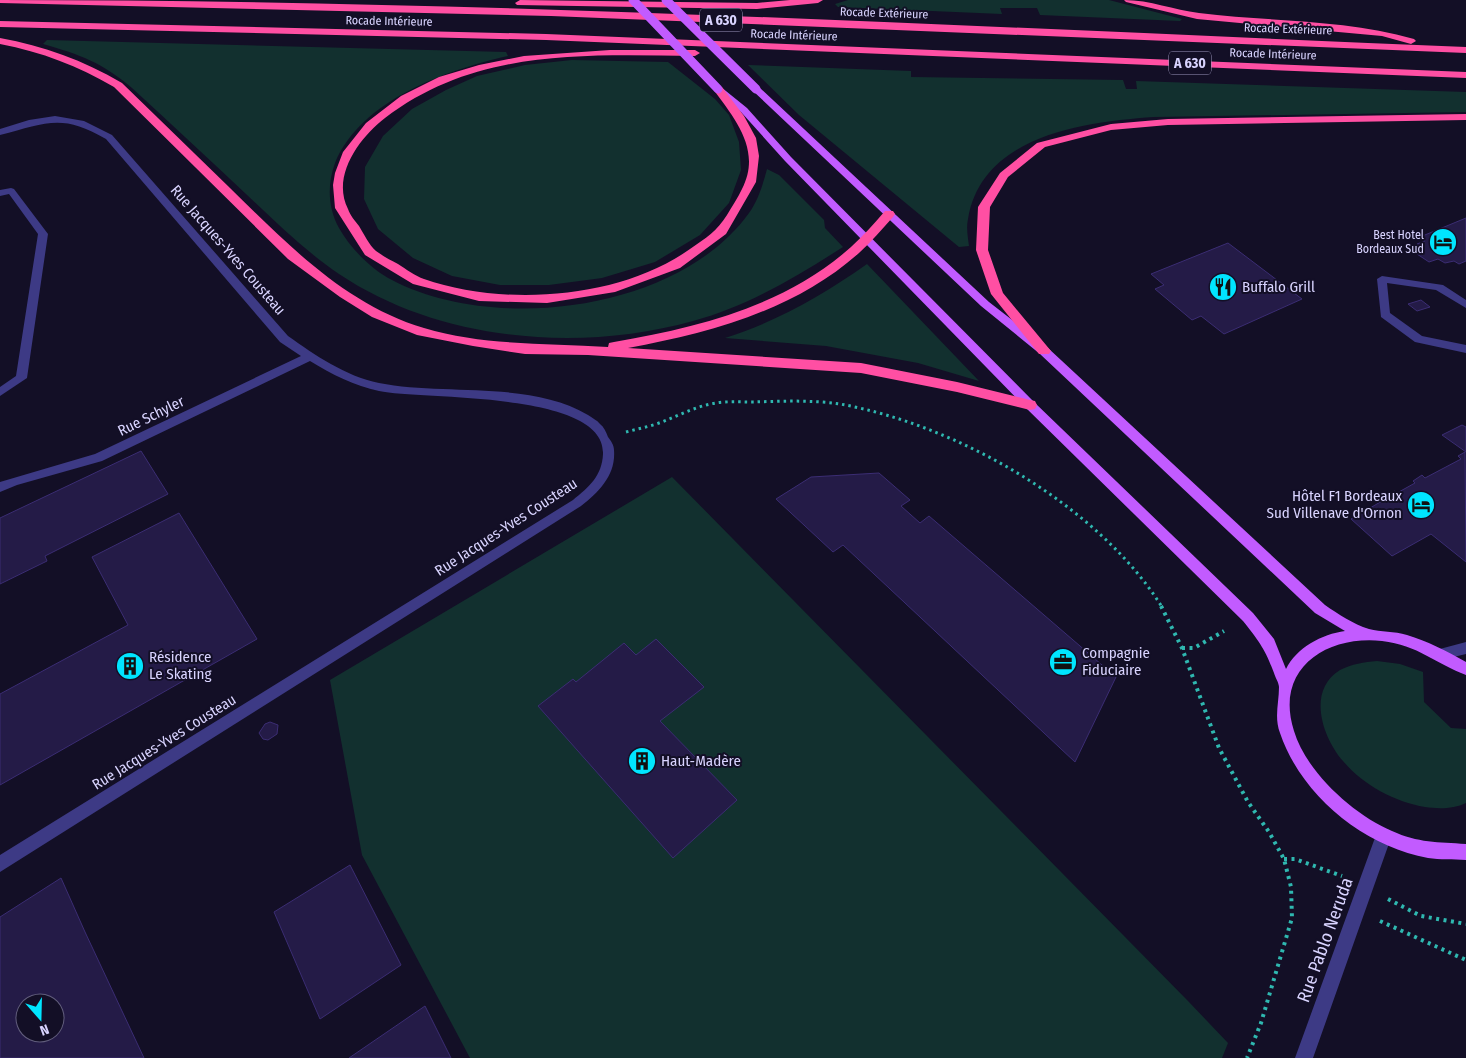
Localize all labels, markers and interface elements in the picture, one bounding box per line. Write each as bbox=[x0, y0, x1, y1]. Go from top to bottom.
street label: Rocade Extérieure bbox=[840, 4, 929, 22]
road number: A 630 bbox=[700, 8, 742, 32]
street label: Rocade Intérieure bbox=[345, 13, 433, 29]
street label: Rocade Extérieure bbox=[1244, 20, 1333, 38]
street label: Rocade Intérieure bbox=[750, 26, 838, 44]
street label: Rocade Intérieure bbox=[1229, 45, 1317, 63]
road number: A 630 bbox=[1169, 52, 1211, 74]
street label: Rue Jacques-Yves Cousteau bbox=[167, 181, 289, 319]
hotel icon: Best Hotel Bordeaux Sud bbox=[1428, 227, 1458, 257]
place label: Best Hotel Bordeaux Sud bbox=[1356, 228, 1424, 256]
restaurant icon: Buffalo Grill bbox=[1208, 272, 1238, 302]
place label: Buffalo Grill bbox=[1242, 278, 1315, 296]
street label: Rue Schyler bbox=[115, 392, 188, 440]
street label: Rue Jacques-Yves Cousteau bbox=[431, 474, 581, 580]
place label: Hôtel F1 Bordeaux Sud Villenave d'Ornon bbox=[1266, 487, 1402, 522]
hotel icon: Hôtel F1 Bordeaux Sud Villenave d'Ornon bbox=[1406, 490, 1436, 520]
place label: Compagnie Fiduciaire bbox=[1082, 644, 1150, 679]
office icon: Compagnie Fiduciaire bbox=[1048, 647, 1078, 677]
place label: Résidence Le Skating bbox=[149, 648, 211, 683]
building icon: Résidence Le Skating bbox=[115, 651, 145, 681]
street label: Rue Jacques-Yves Cousteau bbox=[89, 690, 239, 794]
building icon: Haut-Madère bbox=[627, 746, 657, 776]
place label: Haut-Madère bbox=[661, 752, 741, 770]
street label: Rue Pablo Neruda bbox=[1292, 874, 1358, 1006]
north arrow bbox=[15, 993, 65, 1043]
text: N bbox=[37, 1020, 51, 1039]

